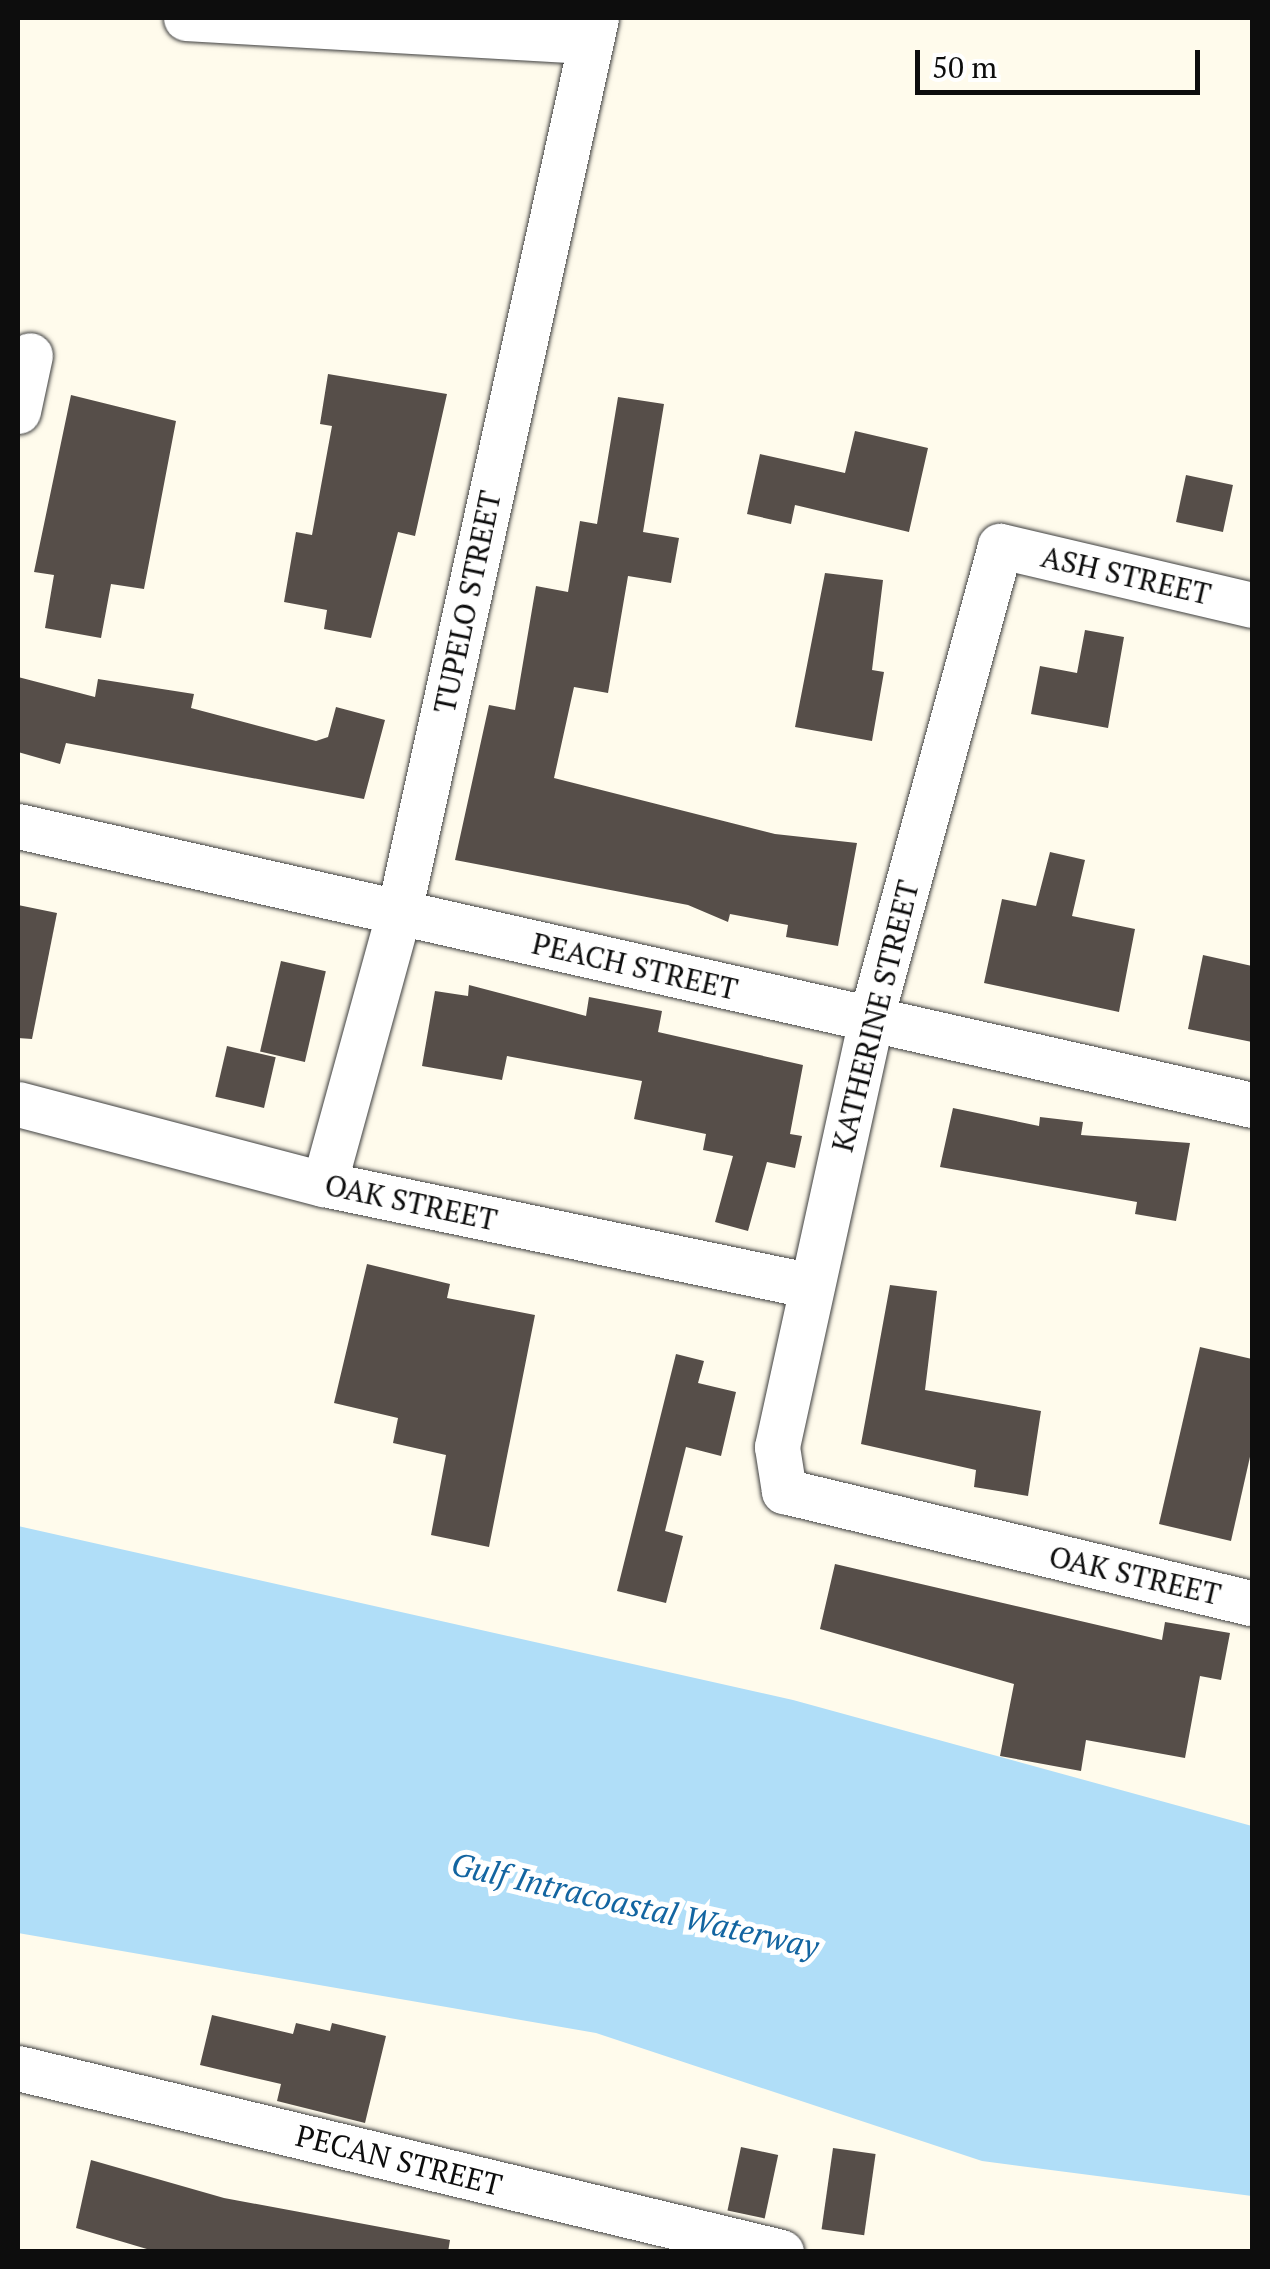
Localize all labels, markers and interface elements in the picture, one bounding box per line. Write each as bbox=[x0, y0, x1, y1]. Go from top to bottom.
scale bar bbox=[920, 30, 1205, 92]
text: 50 m bbox=[932, 47, 997, 87]
street label: TUPELO STREET bbox=[426, 487, 508, 717]
street label: ASH STREET bbox=[1038, 538, 1214, 612]
street label: KATHERINE STREET bbox=[824, 877, 926, 1155]
street label: PEACH STREET bbox=[529, 925, 741, 1007]
street label: OAK STREET bbox=[322, 1166, 500, 1238]
street label: OAK STREET bbox=[1046, 1538, 1224, 1612]
water label: Gulf Intracoastal Waterway bbox=[448, 1844, 822, 1966]
street label: PECAN STREET bbox=[292, 2117, 506, 2203]

